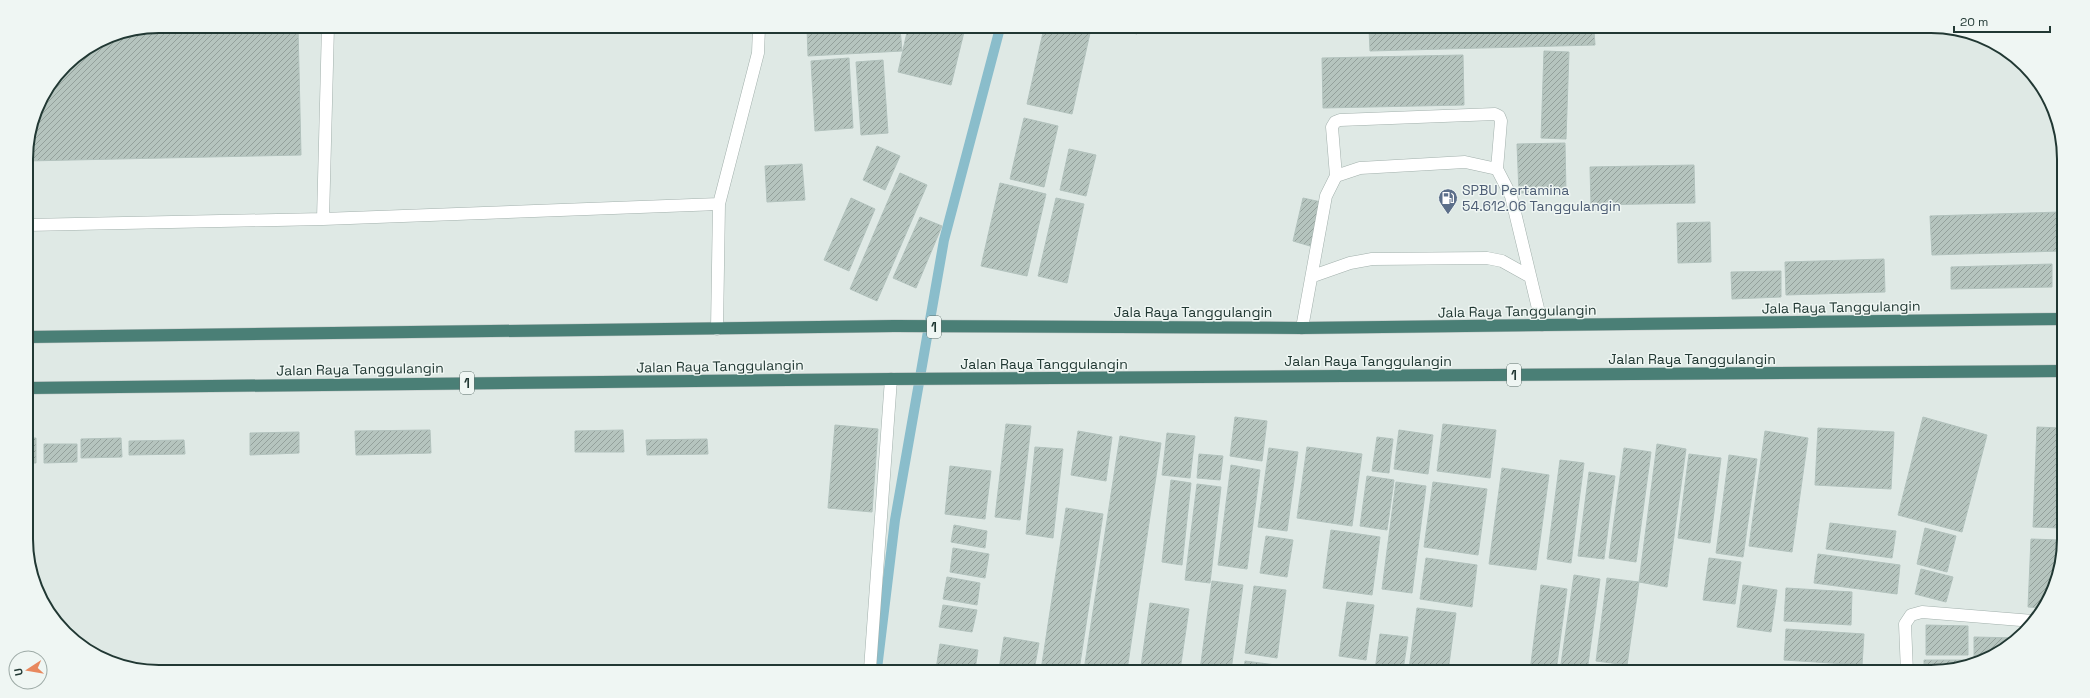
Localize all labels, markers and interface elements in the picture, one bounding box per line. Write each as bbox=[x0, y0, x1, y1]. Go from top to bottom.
scale bar bbox=[1954, 8, 2050, 34]
text: 20 m bbox=[1960, 14, 1988, 30]
place label: SPBU Pertamina 54.612.06 Tanggulangin bbox=[1462, 181, 1621, 215]
fuel station icon: SPBU Pertamina 54.612.06 Tanggulangin bbox=[1437, 187, 1459, 215]
street label: Jala Raya Tanggulangin bbox=[1761, 297, 1921, 317]
street label: Jala Raya Tanggulangin bbox=[1437, 301, 1597, 321]
street label: Jala Raya Tanggulangin bbox=[1114, 303, 1272, 321]
road number: 1 bbox=[927, 316, 941, 338]
street label: Jalan Raya Tanggulangin bbox=[1608, 350, 1776, 368]
street label: Jalan Raya Tanggulangin bbox=[1284, 352, 1452, 370]
street label: Jalan Raya Tanggulangin bbox=[960, 355, 1128, 373]
street label: Jalan Raya Tanggulangin bbox=[636, 356, 804, 376]
street label: Jalan Raya Tanggulangin bbox=[276, 359, 444, 379]
road number: 1 bbox=[1507, 364, 1521, 386]
road number: 1 bbox=[460, 372, 474, 394]
north arrow bbox=[8, 650, 48, 690]
text: U bbox=[11, 667, 26, 677]

